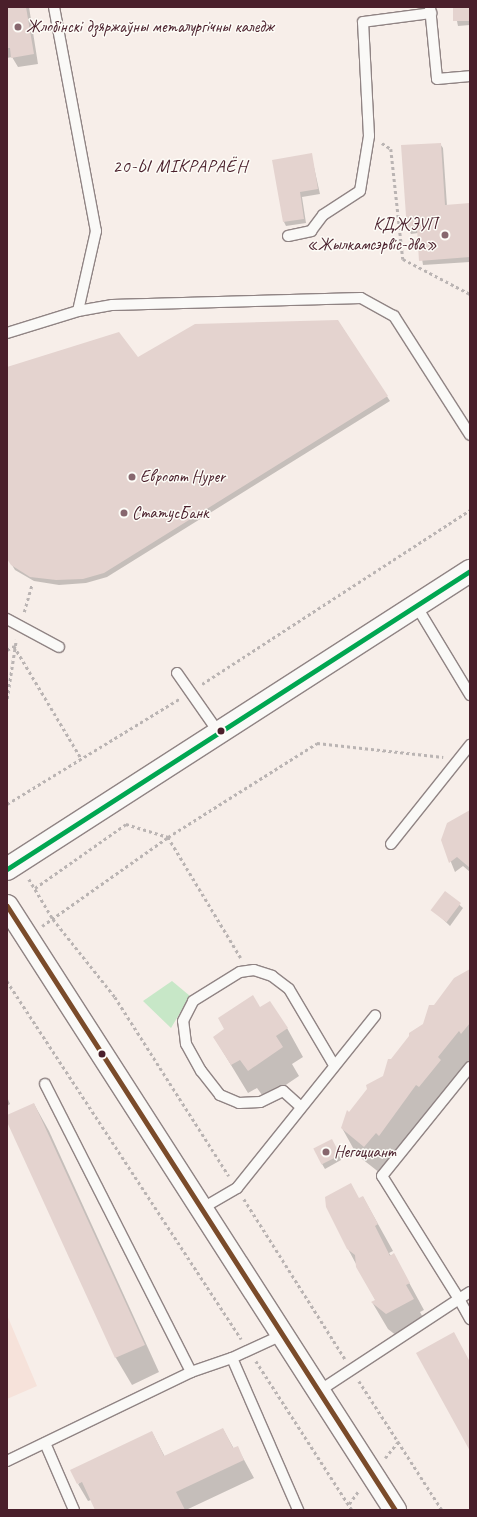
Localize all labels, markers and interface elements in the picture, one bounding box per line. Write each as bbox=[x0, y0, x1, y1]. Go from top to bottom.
place label: Жлобінскі дзяржаўны металургічны каледж bbox=[26, 17, 274, 37]
marker: Жлобінскі дзяржаўны металургічны каледж bbox=[13, 22, 23, 32]
district label: 20-Ы МІКРАРАЁН bbox=[112, 155, 248, 177]
place label: КДЖЭУП «Жылкамсэрвіс-два» bbox=[307, 215, 437, 255]
marker: КДЖЭУП «Жылкамсэрвіс-два» bbox=[440, 230, 450, 240]
place label: Евроопт Hyper bbox=[140, 467, 225, 487]
marker: Евроопт Hyper bbox=[127, 472, 137, 482]
place label: СтатусБанк bbox=[132, 503, 208, 523]
marker: СтатусБанк bbox=[119, 508, 129, 518]
unlabelled marker bbox=[216, 726, 226, 736]
unlabelled marker bbox=[97, 1049, 107, 1059]
place label: Негоциант bbox=[334, 1142, 396, 1162]
marker: Негоциант bbox=[321, 1147, 331, 1157]

